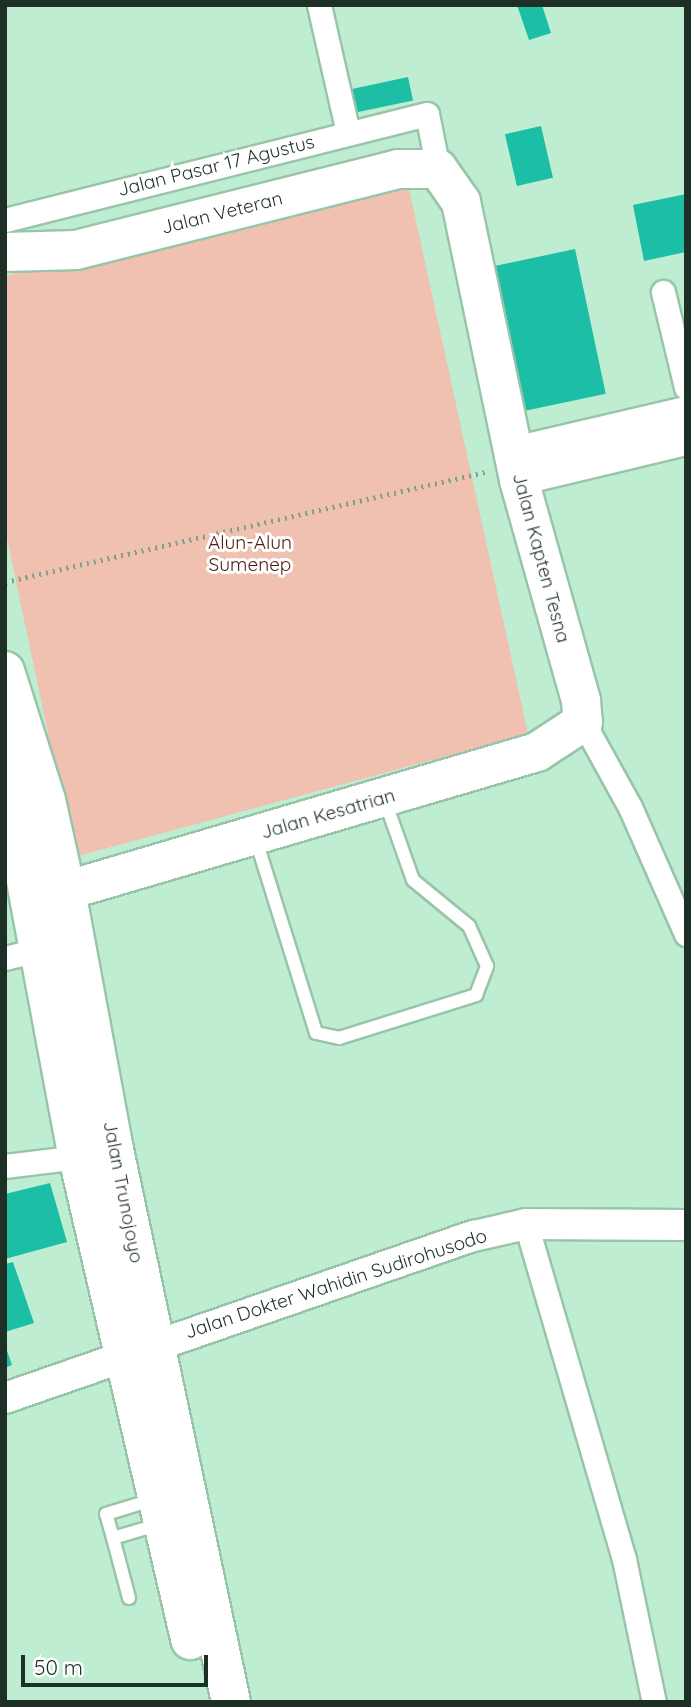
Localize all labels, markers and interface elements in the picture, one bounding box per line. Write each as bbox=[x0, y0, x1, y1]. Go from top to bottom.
street label: Jalan Pasar 17 Agustus bbox=[115, 130, 317, 202]
street label: Jalan Veteran bbox=[159, 187, 285, 239]
street label: Jalan Kapten Tesna bbox=[507, 471, 575, 645]
park label: Alun-Alun Sumenep bbox=[208, 532, 292, 576]
street label: Jalan Kesatrian bbox=[258, 784, 398, 844]
street label: Jalan Trunojoyo bbox=[98, 1119, 148, 1265]
street label: Jalan Dokter Wahidin Sudirohusodo bbox=[182, 1224, 490, 1344]
scale bar bbox=[24, 1640, 212, 1684]
text: 50 m bbox=[34, 1654, 83, 1680]

